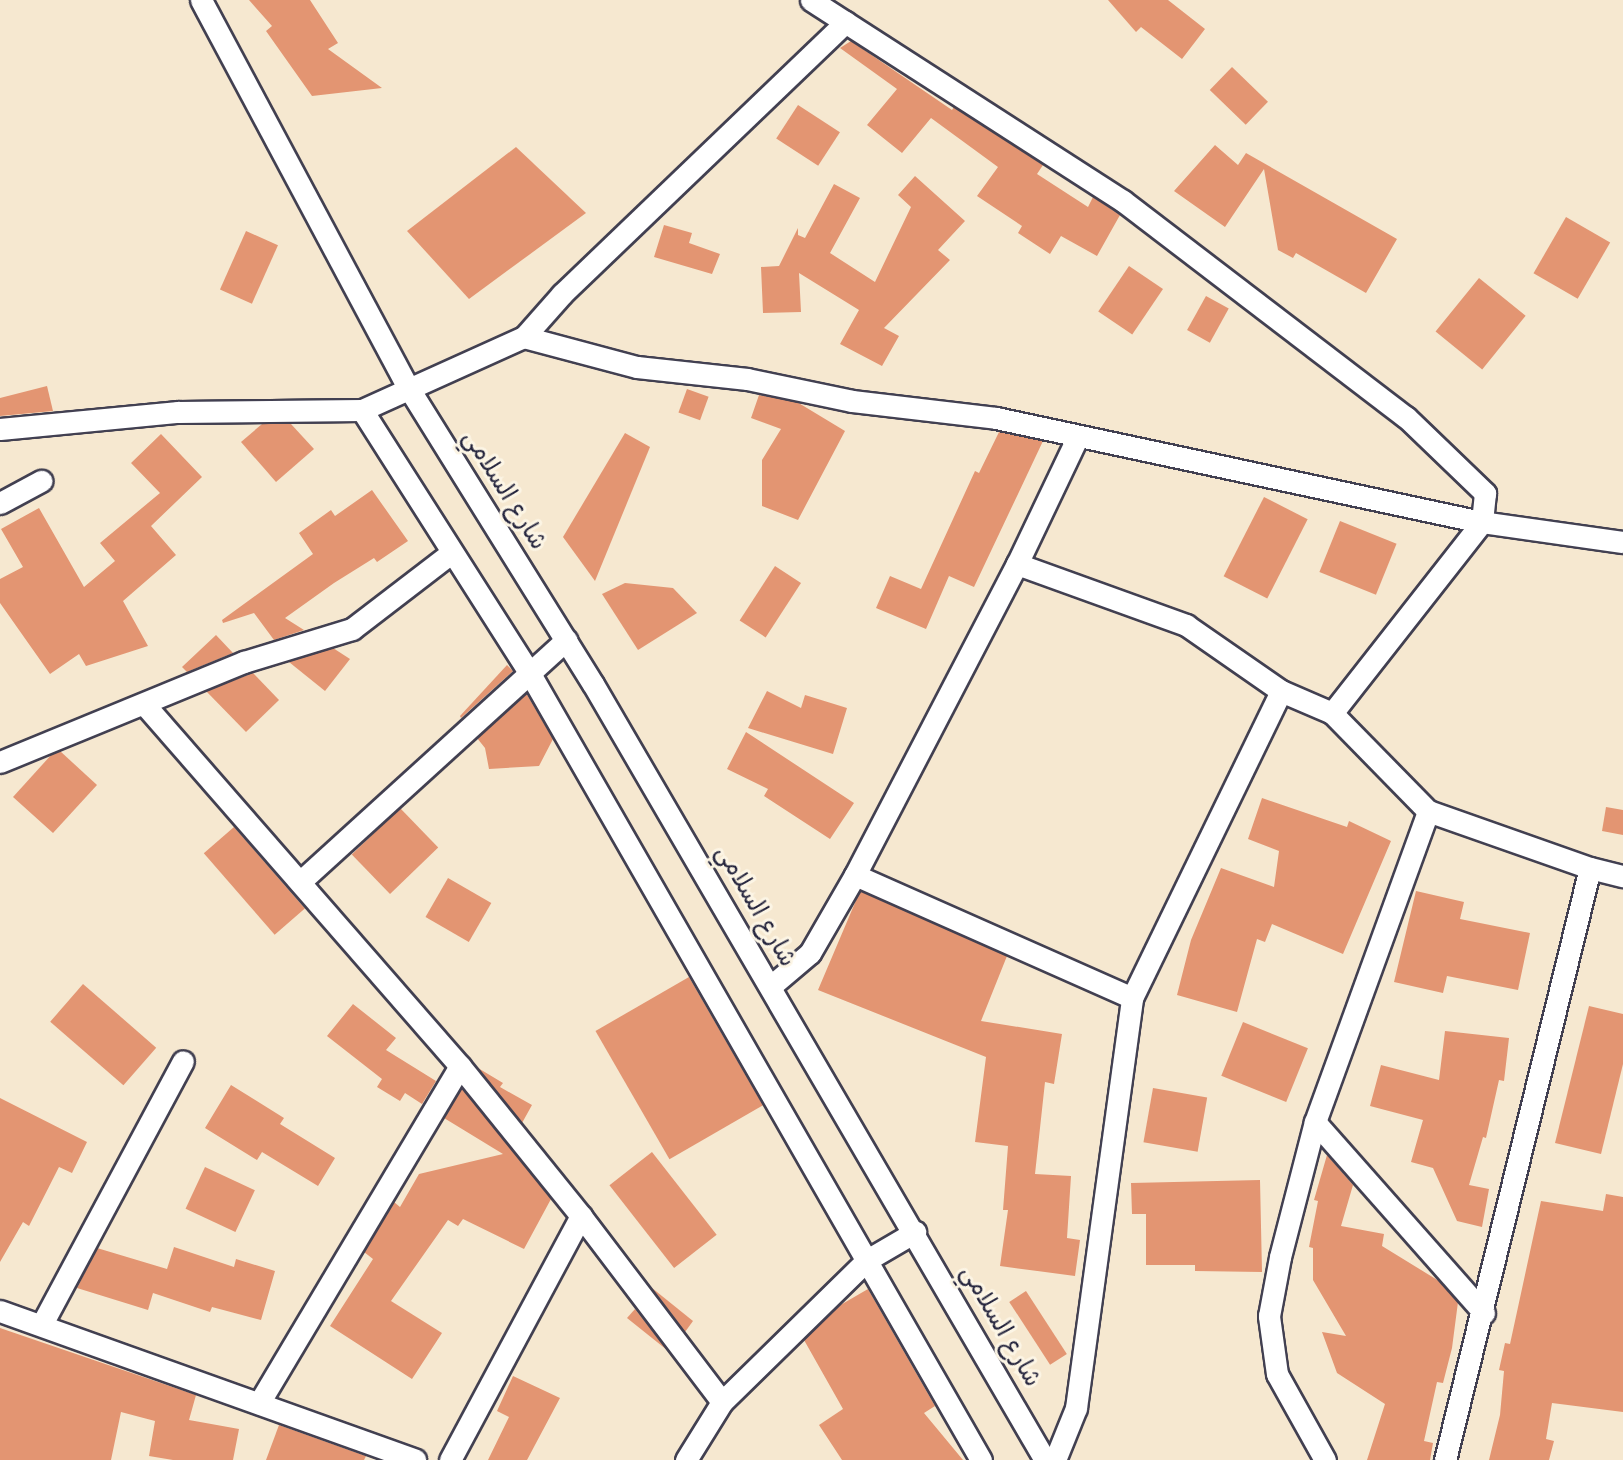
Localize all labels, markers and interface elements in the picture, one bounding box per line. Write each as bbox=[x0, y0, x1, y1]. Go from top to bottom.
street label: شارع السلامي bbox=[455, 426, 551, 556]
street label: شارع السلامي bbox=[708, 841, 800, 973]
street label: شارع السلامي bbox=[953, 1261, 1045, 1393]

